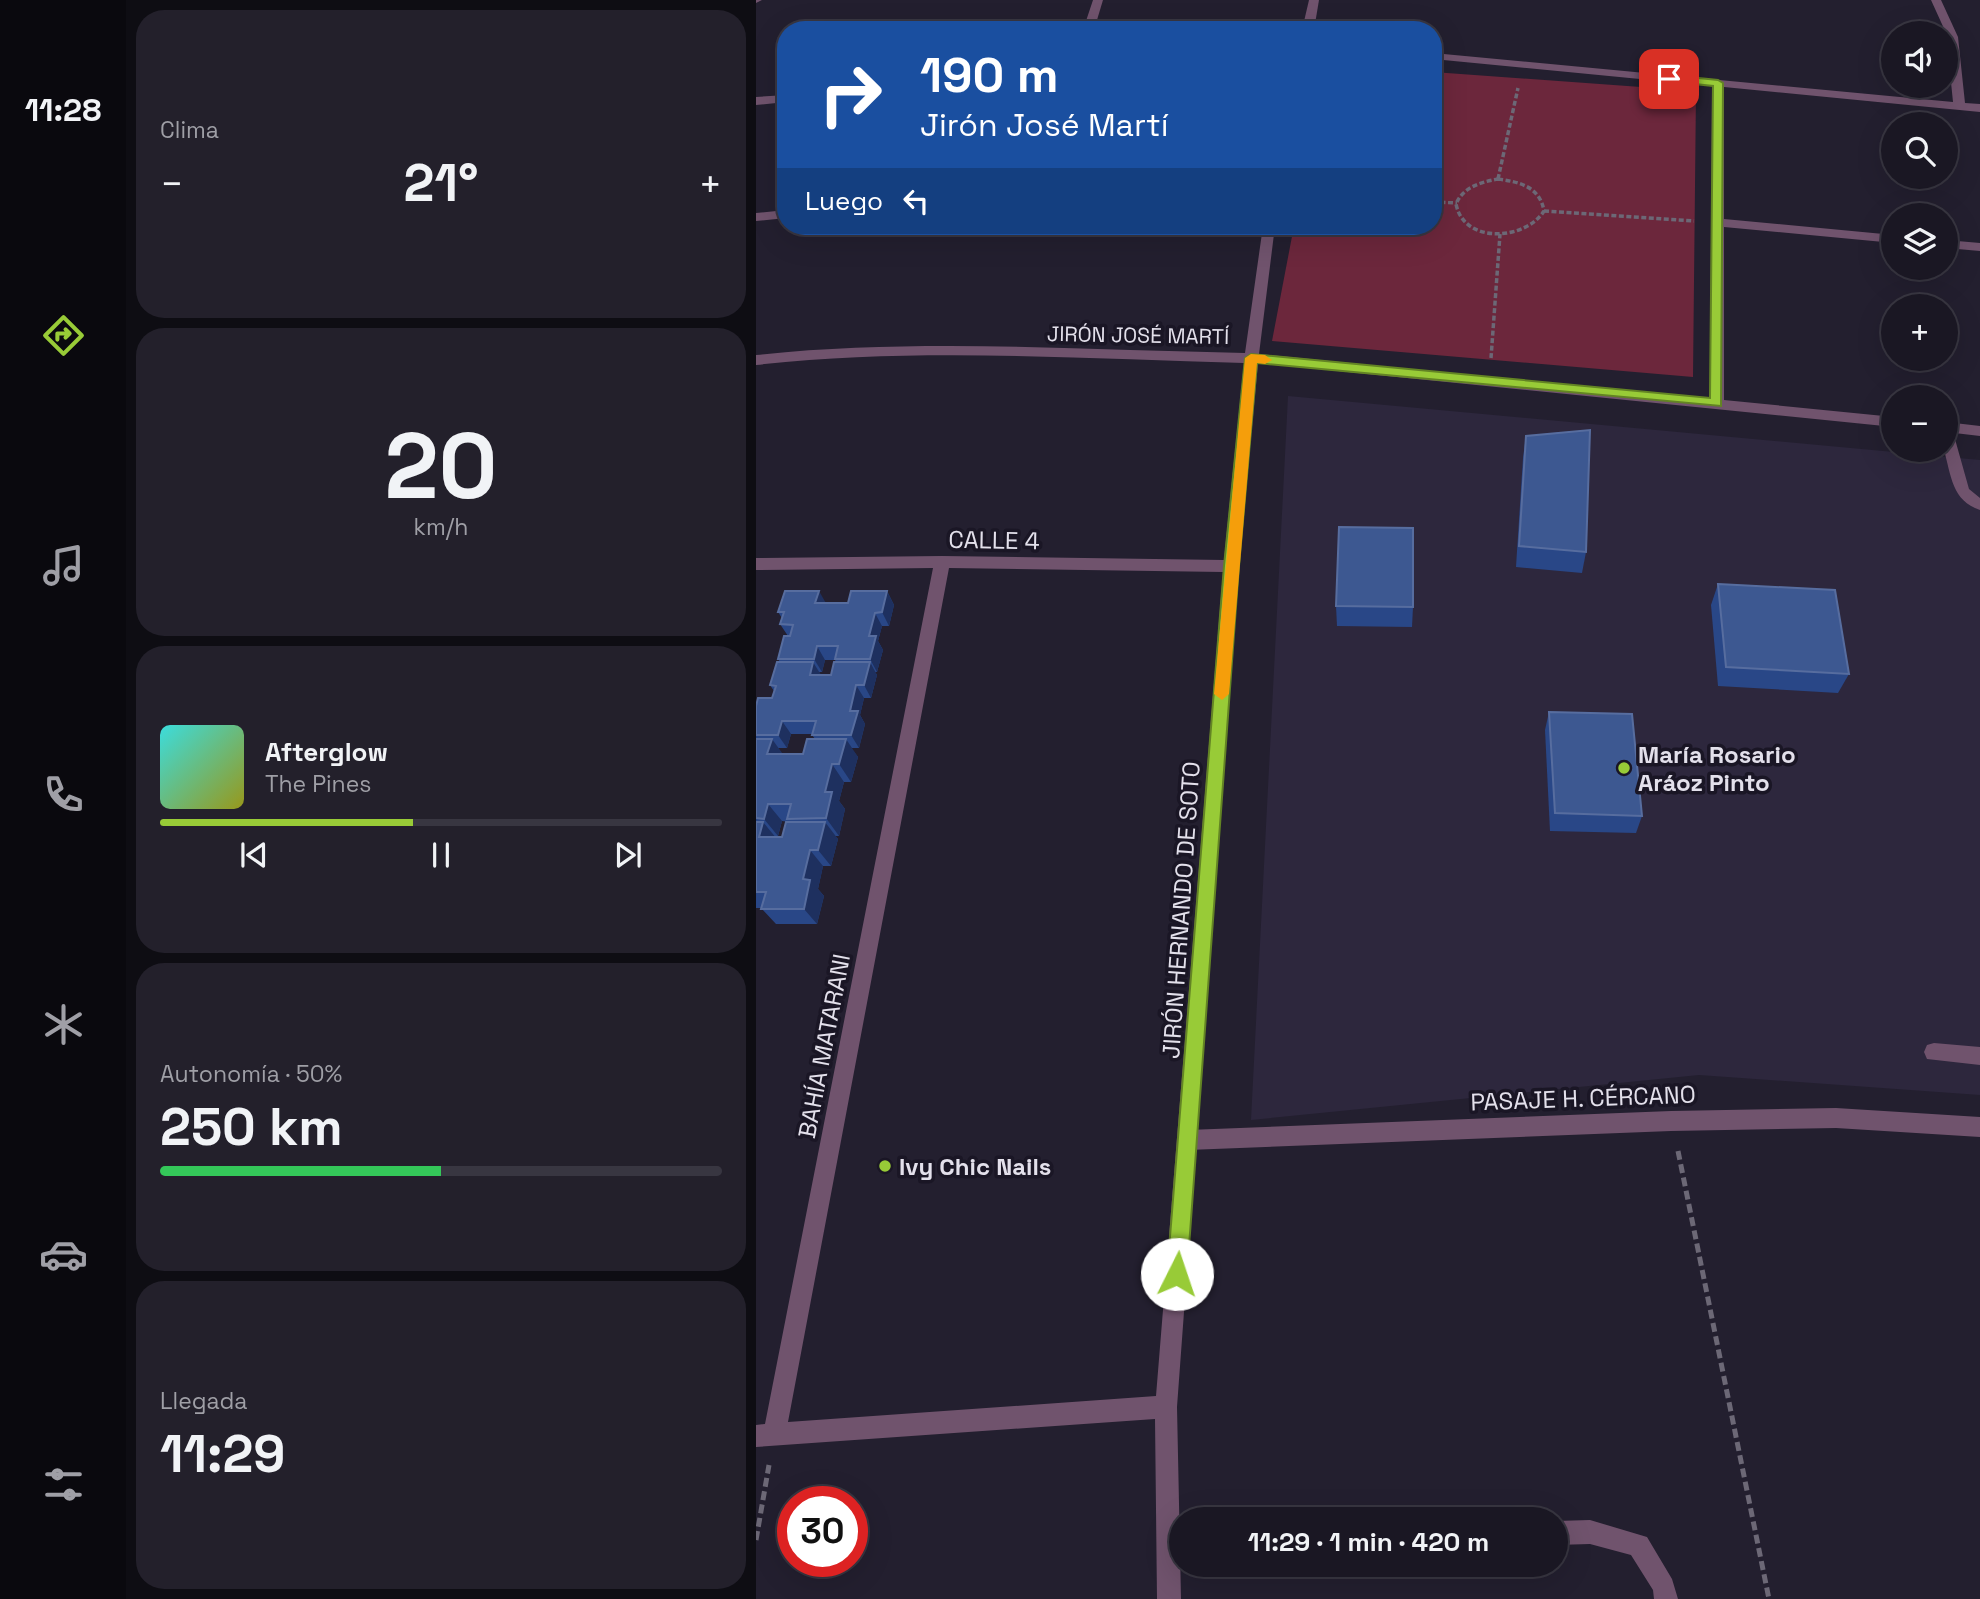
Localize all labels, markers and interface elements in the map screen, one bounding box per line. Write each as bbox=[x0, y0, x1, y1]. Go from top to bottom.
map controls bbox=[1881, 21, 1958, 462]
button: sound bbox=[1881, 21, 1958, 98]
text: 190 m bbox=[920, 44, 1058, 106]
icon: right bbox=[805, 49, 896, 140]
pin bbox=[1639, 49, 1699, 109]
icon: arrive bbox=[1650, 60, 1688, 98]
text: 11:28 bbox=[25, 90, 101, 130]
text: Jirón José Martí bbox=[920, 105, 1169, 145]
button: search bbox=[1881, 112, 1958, 189]
text: Clima bbox=[160, 115, 219, 145]
text: 21° bbox=[404, 150, 478, 216]
text: − bbox=[160, 160, 184, 208]
text: + bbox=[698, 160, 722, 208]
icon: left bbox=[897, 182, 935, 220]
text: Luego bbox=[805, 184, 883, 218]
button: layers bbox=[1881, 203, 1958, 280]
button: + bbox=[1881, 294, 1958, 371]
icon: directions bbox=[39, 311, 88, 360]
street label: JIRÓN JOSÉ MARTÍ bbox=[1047, 320, 1229, 350]
button: − bbox=[1881, 385, 1958, 462]
text: 20 bbox=[384, 408, 498, 525]
text: km/h bbox=[414, 512, 468, 542]
street label: CALLE 4 bbox=[948, 524, 1040, 556]
icon: music bbox=[39, 541, 88, 590]
text: Afterglow bbox=[265, 735, 388, 769]
place label: María Rosario Aráoz Pinto bbox=[1638, 739, 1796, 798]
street label: JIRÓN HERNANDO DE SOTO bbox=[1155, 760, 1207, 1060]
marker: María Rosario Aráoz Pinto bbox=[1616, 760, 1632, 776]
text: The Pines bbox=[265, 769, 371, 799]
icon: phone bbox=[39, 770, 88, 819]
icon: previous bbox=[235, 836, 273, 874]
icon: pause bbox=[422, 836, 460, 874]
icon: next bbox=[609, 836, 647, 874]
street label: BAHÍA MATARANI bbox=[791, 951, 857, 1141]
icon: climate bbox=[39, 1000, 88, 1049]
text: Autonomía · 50% bbox=[160, 1059, 342, 1089]
street label: PASAJE H. CÉRCANO bbox=[1470, 1079, 1696, 1117]
text: 250 km bbox=[160, 1094, 343, 1160]
place label: Ivy Chic Nails bbox=[899, 1151, 1051, 1182]
marker: Ivy Chic Nails bbox=[877, 1158, 893, 1174]
icon: car bbox=[39, 1230, 88, 1279]
position arrow bbox=[1140, 1237, 1214, 1311]
text: Llegada bbox=[160, 1386, 248, 1416]
text: 11:29 bbox=[160, 1421, 285, 1487]
icon: filters bbox=[39, 1460, 88, 1509]
speed limit sign: 30 bbox=[777, 1486, 868, 1577]
text: 11:29 · 1 min · 420 m bbox=[1248, 1525, 1489, 1559]

